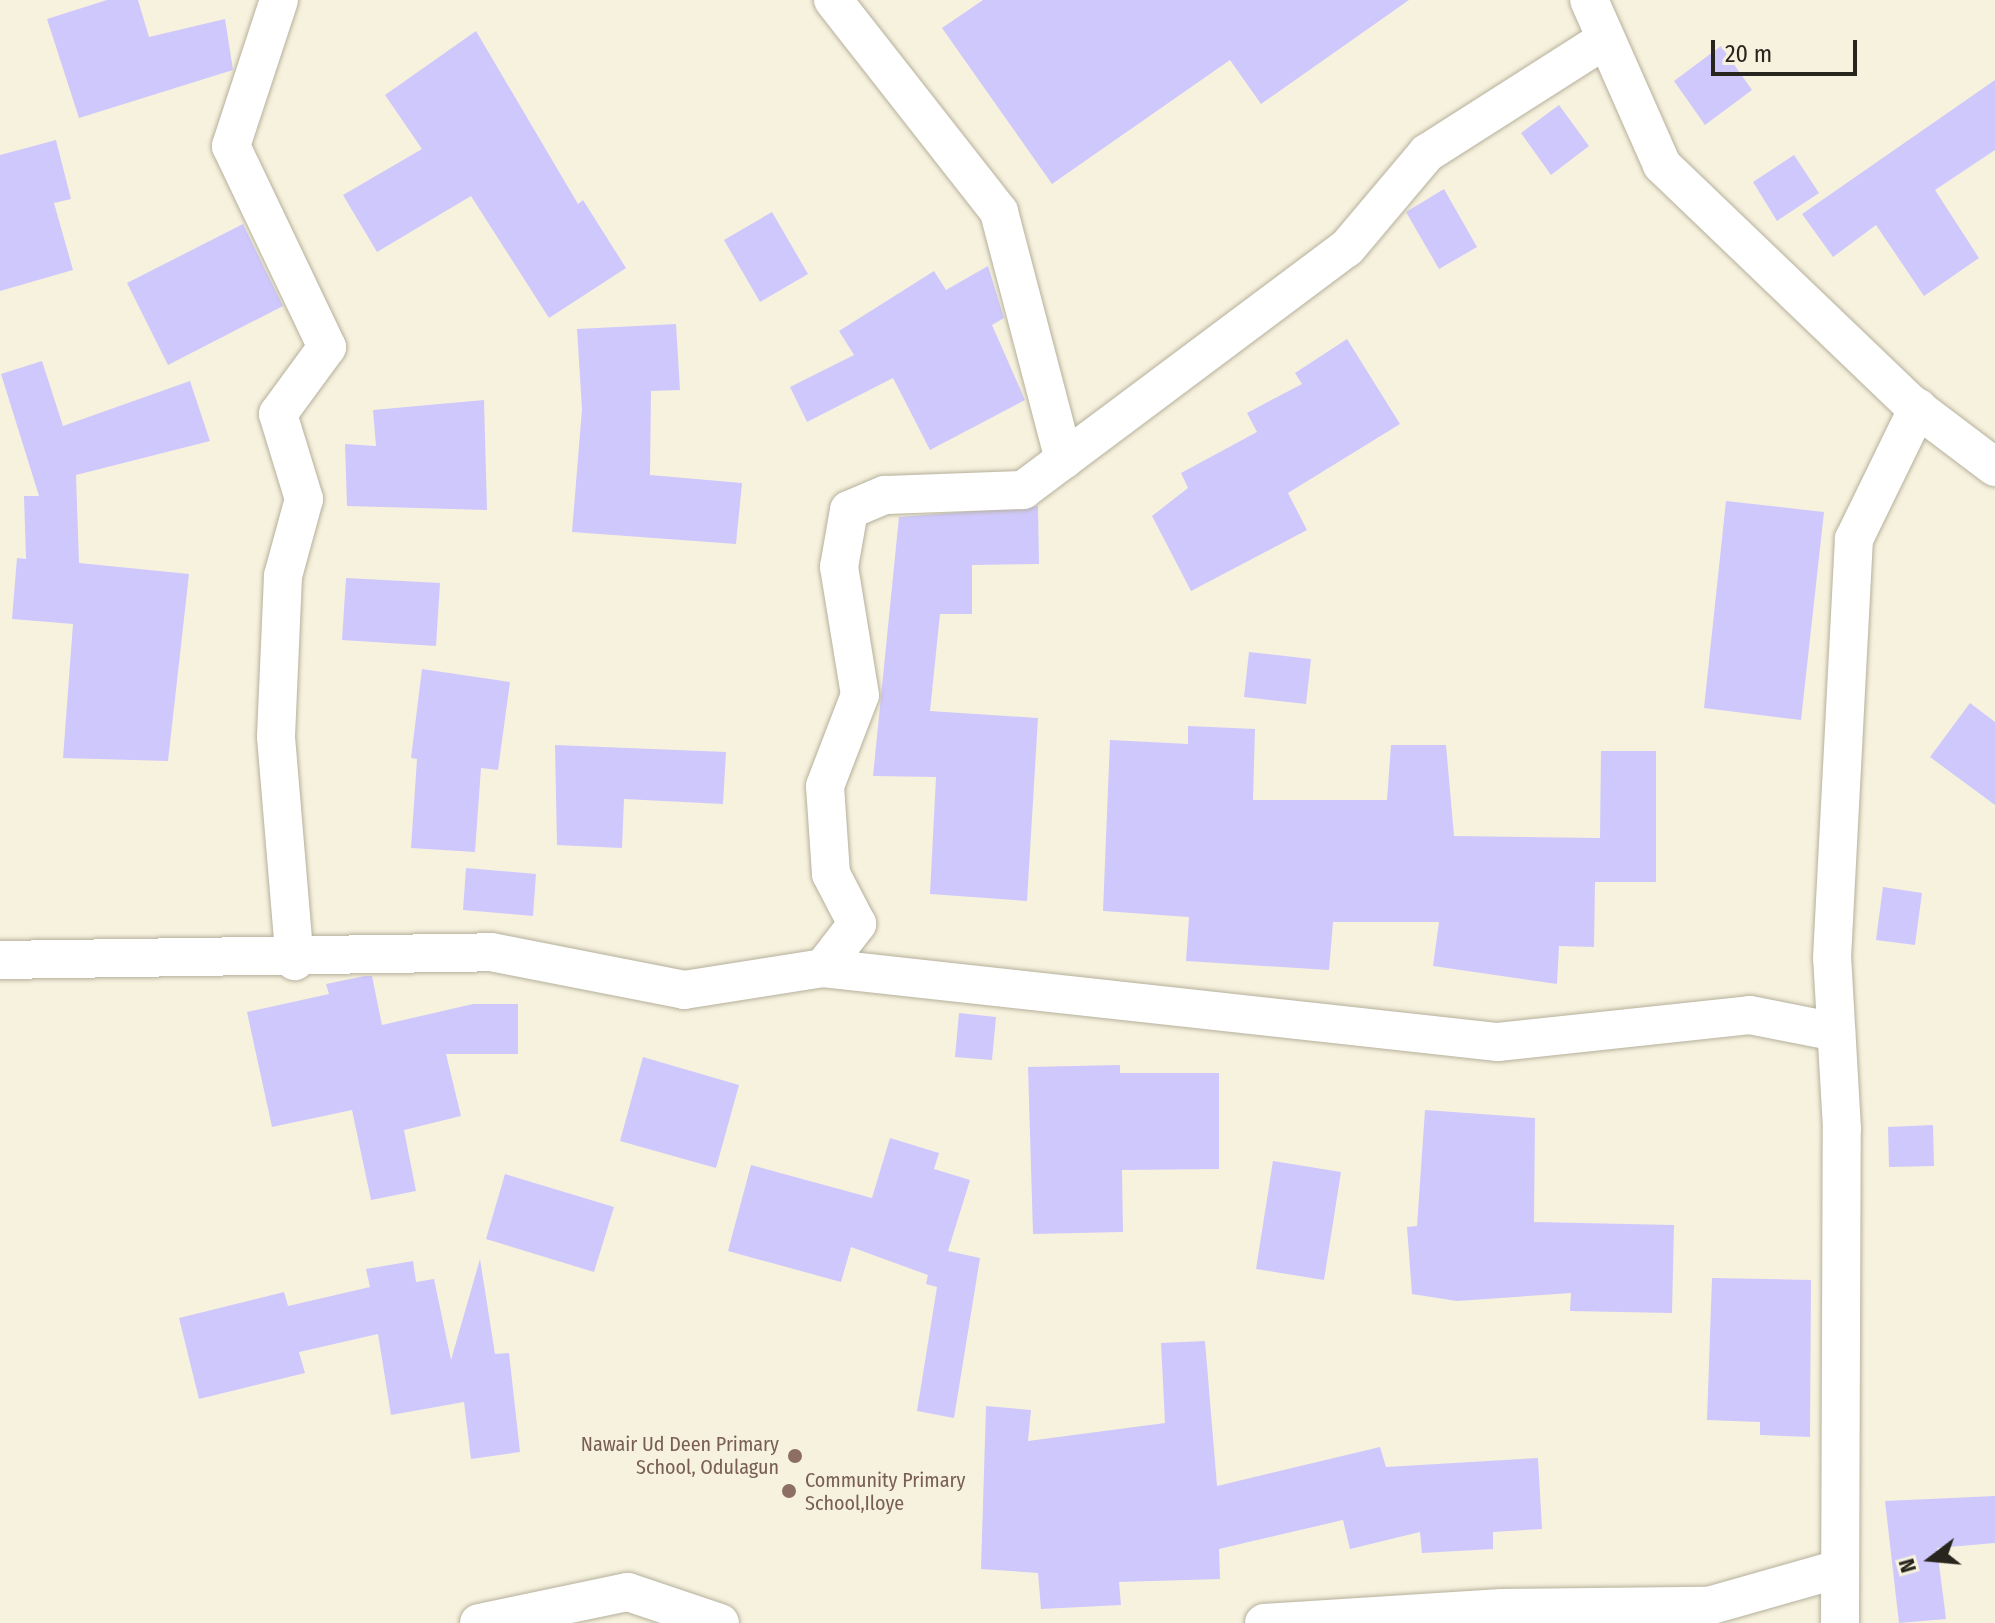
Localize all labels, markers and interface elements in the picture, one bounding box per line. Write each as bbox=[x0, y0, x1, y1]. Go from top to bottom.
scale bar bbox=[1715, 24, 1861, 74]
text: 20 m bbox=[1725, 40, 1772, 68]
place label: Nawair Ud Deen Primary School, Odulagun bbox=[581, 1432, 779, 1479]
marker: Nawair Ud Deen Primary School, Odulagun bbox=[786, 1447, 804, 1465]
place label: Community Primary School,Iloye bbox=[805, 1468, 965, 1515]
marker: Community Primary School,Iloye bbox=[780, 1482, 798, 1500]
north arrow bbox=[1891, 1519, 1971, 1599]
text: N bbox=[1893, 1556, 1922, 1576]

